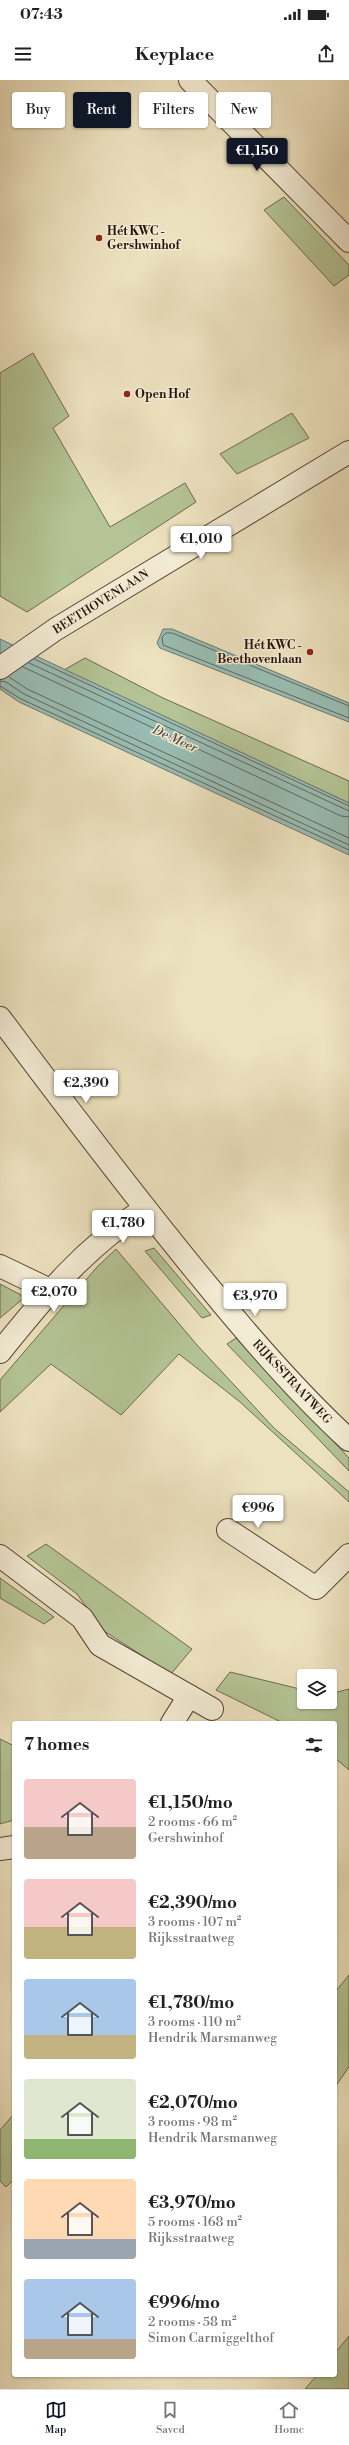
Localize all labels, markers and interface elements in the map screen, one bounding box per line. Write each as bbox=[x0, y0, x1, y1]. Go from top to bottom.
text: 07:43 bbox=[20, 5, 63, 24]
icon: menu bbox=[12, 43, 34, 65]
text: Keyplace bbox=[135, 43, 214, 66]
icon: share bbox=[315, 43, 337, 65]
chip: Buy bbox=[12, 92, 65, 128]
chip: Rent bbox=[73, 92, 131, 128]
chip: Filters bbox=[139, 92, 208, 128]
chip: New bbox=[216, 92, 271, 128]
pin: €1,150 bbox=[224, 138, 290, 172]
text: €1,150 bbox=[236, 143, 278, 159]
place label: Hét KWC - Gershwinhof bbox=[107, 224, 181, 253]
marker: Hét KWC - Gershwinhof bbox=[94, 233, 104, 243]
place label: Open Hof bbox=[135, 387, 191, 402]
marker: Open Hof bbox=[122, 389, 132, 399]
pin: €1,010 bbox=[168, 526, 234, 560]
text: €1,010 bbox=[179, 531, 223, 547]
street label: BEETHOVENLAAN bbox=[49, 566, 152, 638]
place label: Hét KWC - Beethovenlaan bbox=[217, 638, 303, 667]
marker: Hét KWC - Beethovenlaan bbox=[305, 647, 315, 657]
water label: De Meer bbox=[149, 721, 200, 757]
pin: €2,390 bbox=[53, 1070, 119, 1104]
text: €2,390 bbox=[63, 1075, 109, 1091]
pin: €1,780 bbox=[90, 1210, 156, 1244]
text: €1,780 bbox=[101, 1215, 145, 1231]
pin: €2,070 bbox=[21, 1279, 87, 1313]
pin: €3,970 bbox=[222, 1283, 288, 1317]
text: €2,070 bbox=[31, 1284, 77, 1300]
text: €3,970 bbox=[232, 1288, 278, 1304]
street label: RIJKSSTRAATWEG bbox=[249, 1337, 335, 1427]
pin: €996 bbox=[234, 1495, 282, 1529]
text: €996 bbox=[241, 1500, 275, 1516]
map controls bbox=[297, 1669, 337, 1709]
button: layers bbox=[297, 1669, 337, 1709]
text: 7 homes bbox=[24, 1734, 89, 1756]
icon: filters bbox=[303, 1734, 325, 1756]
text: €1,150/mo bbox=[148, 1792, 233, 1814]
icon: home bbox=[56, 1795, 104, 1843]
text: 2 rooms · 66 m² bbox=[148, 1814, 237, 1830]
text: Gershwinhof bbox=[148, 1830, 224, 1846]
text: €2,390/mo bbox=[148, 1892, 237, 1914]
icon: home bbox=[56, 1895, 104, 1943]
text: 3 rooms · 107 m² bbox=[148, 1914, 241, 1930]
text: Rijksstraatweg bbox=[148, 1930, 234, 1946]
text: €1,780/mo bbox=[148, 1992, 234, 2014]
icon: home bbox=[56, 1995, 104, 2043]
text: 3 rooms · 110 m² bbox=[148, 2014, 241, 2030]
text: Hendrik Marsmanweg bbox=[148, 2030, 277, 2046]
text: €2,070/mo bbox=[148, 2092, 238, 2114]
icon: home bbox=[56, 2095, 104, 2143]
text: 3 rooms · 98 m² bbox=[148, 2114, 237, 2130]
text: Hendrik Marsmanweg bbox=[148, 2130, 277, 2146]
text: €3,970/mo bbox=[148, 2192, 236, 2214]
icon: home bbox=[56, 2195, 104, 2243]
text: 5 rooms · 168 m² bbox=[148, 2214, 242, 2230]
text: Rijksstraatweg bbox=[148, 2230, 234, 2246]
text: €996/mo bbox=[148, 2292, 220, 2314]
icon: home bbox=[56, 2295, 104, 2343]
text: 2 rooms · 58 m² bbox=[148, 2314, 237, 2330]
text: Simon Carmiggelthof bbox=[148, 2330, 274, 2346]
tab: Map bbox=[45, 2399, 67, 2437]
tab: Saved bbox=[156, 2399, 185, 2437]
tab: Home bbox=[274, 2399, 304, 2437]

